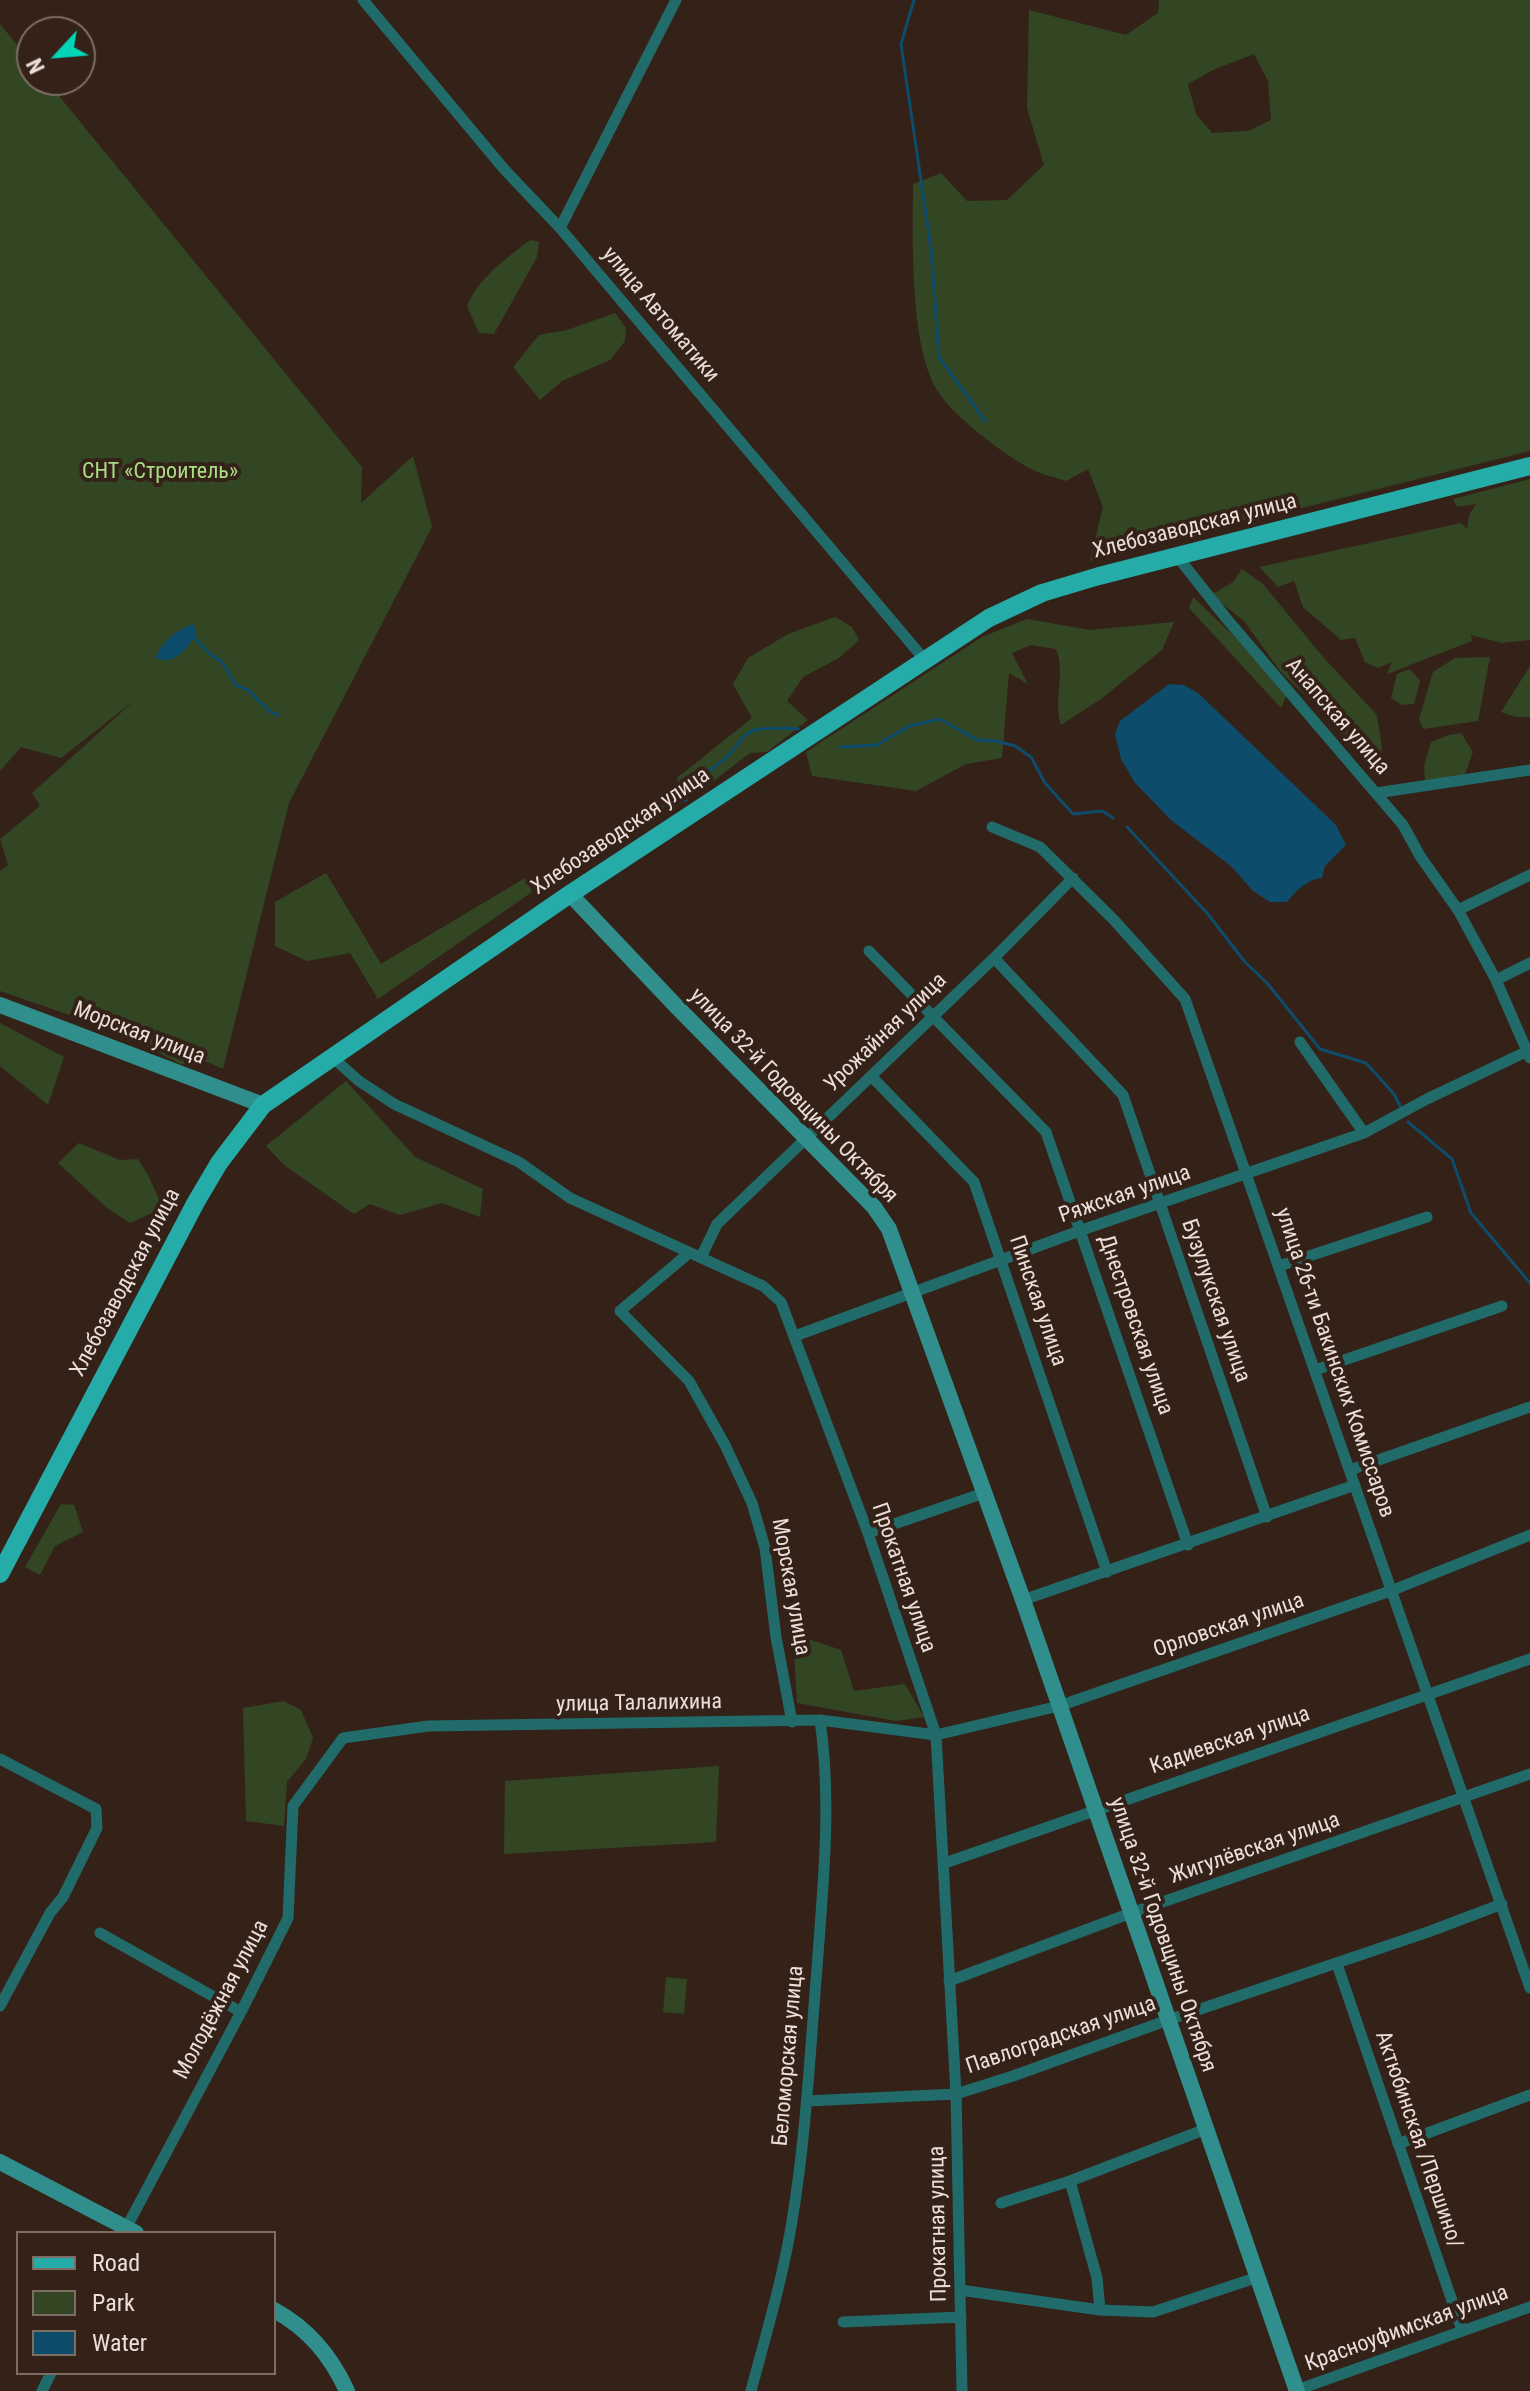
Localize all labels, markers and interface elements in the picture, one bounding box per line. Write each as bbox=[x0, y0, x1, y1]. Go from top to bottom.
north arrow bbox=[16, 16, 96, 96]
text: N bbox=[22, 54, 50, 77]
street label: улица Автоматики bbox=[596, 242, 724, 388]
park label: СНТ «Строитель» bbox=[82, 459, 238, 485]
street label: Хлебозаводская улица bbox=[1090, 489, 1300, 565]
street label: Анапская улица bbox=[1279, 653, 1395, 781]
street label: Хлебозаводская улица bbox=[527, 763, 715, 901]
street label: Урожайная улица bbox=[819, 968, 953, 1098]
street label: улица 32-й Годовщины Октября bbox=[683, 983, 903, 1209]
street label: Морская улица bbox=[70, 997, 208, 1071]
street label: Ряжская улица bbox=[1056, 1160, 1194, 1230]
street label: Хлебозаводская улица bbox=[65, 1184, 187, 1382]
street label: улица 26-ти Бакинских Комиссаров bbox=[1269, 1205, 1399, 1521]
street label: Бузулукская улица bbox=[1175, 1216, 1255, 1386]
street label: Пинская улица bbox=[1002, 1232, 1072, 1370]
street label: Днестровская улица bbox=[1092, 1232, 1178, 1418]
street label: Прокатная улица bbox=[865, 1500, 941, 1656]
street label: Морская улица bbox=[765, 1516, 815, 1658]
street label: Орловская улица bbox=[1150, 1588, 1308, 1664]
street label: улица Талалихина bbox=[556, 1689, 722, 1719]
street label: Кадиевская улица bbox=[1147, 1701, 1313, 1781]
street label: улица 32-й Годовщины Октября bbox=[1103, 1794, 1221, 2076]
street label: Жигулёвская улица bbox=[1166, 1807, 1344, 1891]
street label: Молодёжная улица bbox=[169, 1916, 275, 2084]
street label: Беломорская улица bbox=[768, 1965, 810, 2147]
street label: Павлоградская улица bbox=[963, 1991, 1159, 2081]
street label: Актюбинская /Першино/ bbox=[1368, 2028, 1468, 2252]
street label: Прокатная улица bbox=[924, 2146, 954, 2302]
legend bbox=[16, 2231, 276, 2375]
text: Road bbox=[92, 2249, 140, 2277]
street label: Красноуфимская улица bbox=[1302, 2280, 1512, 2378]
text: Park bbox=[92, 2289, 135, 2317]
text: Water bbox=[92, 2329, 147, 2357]

